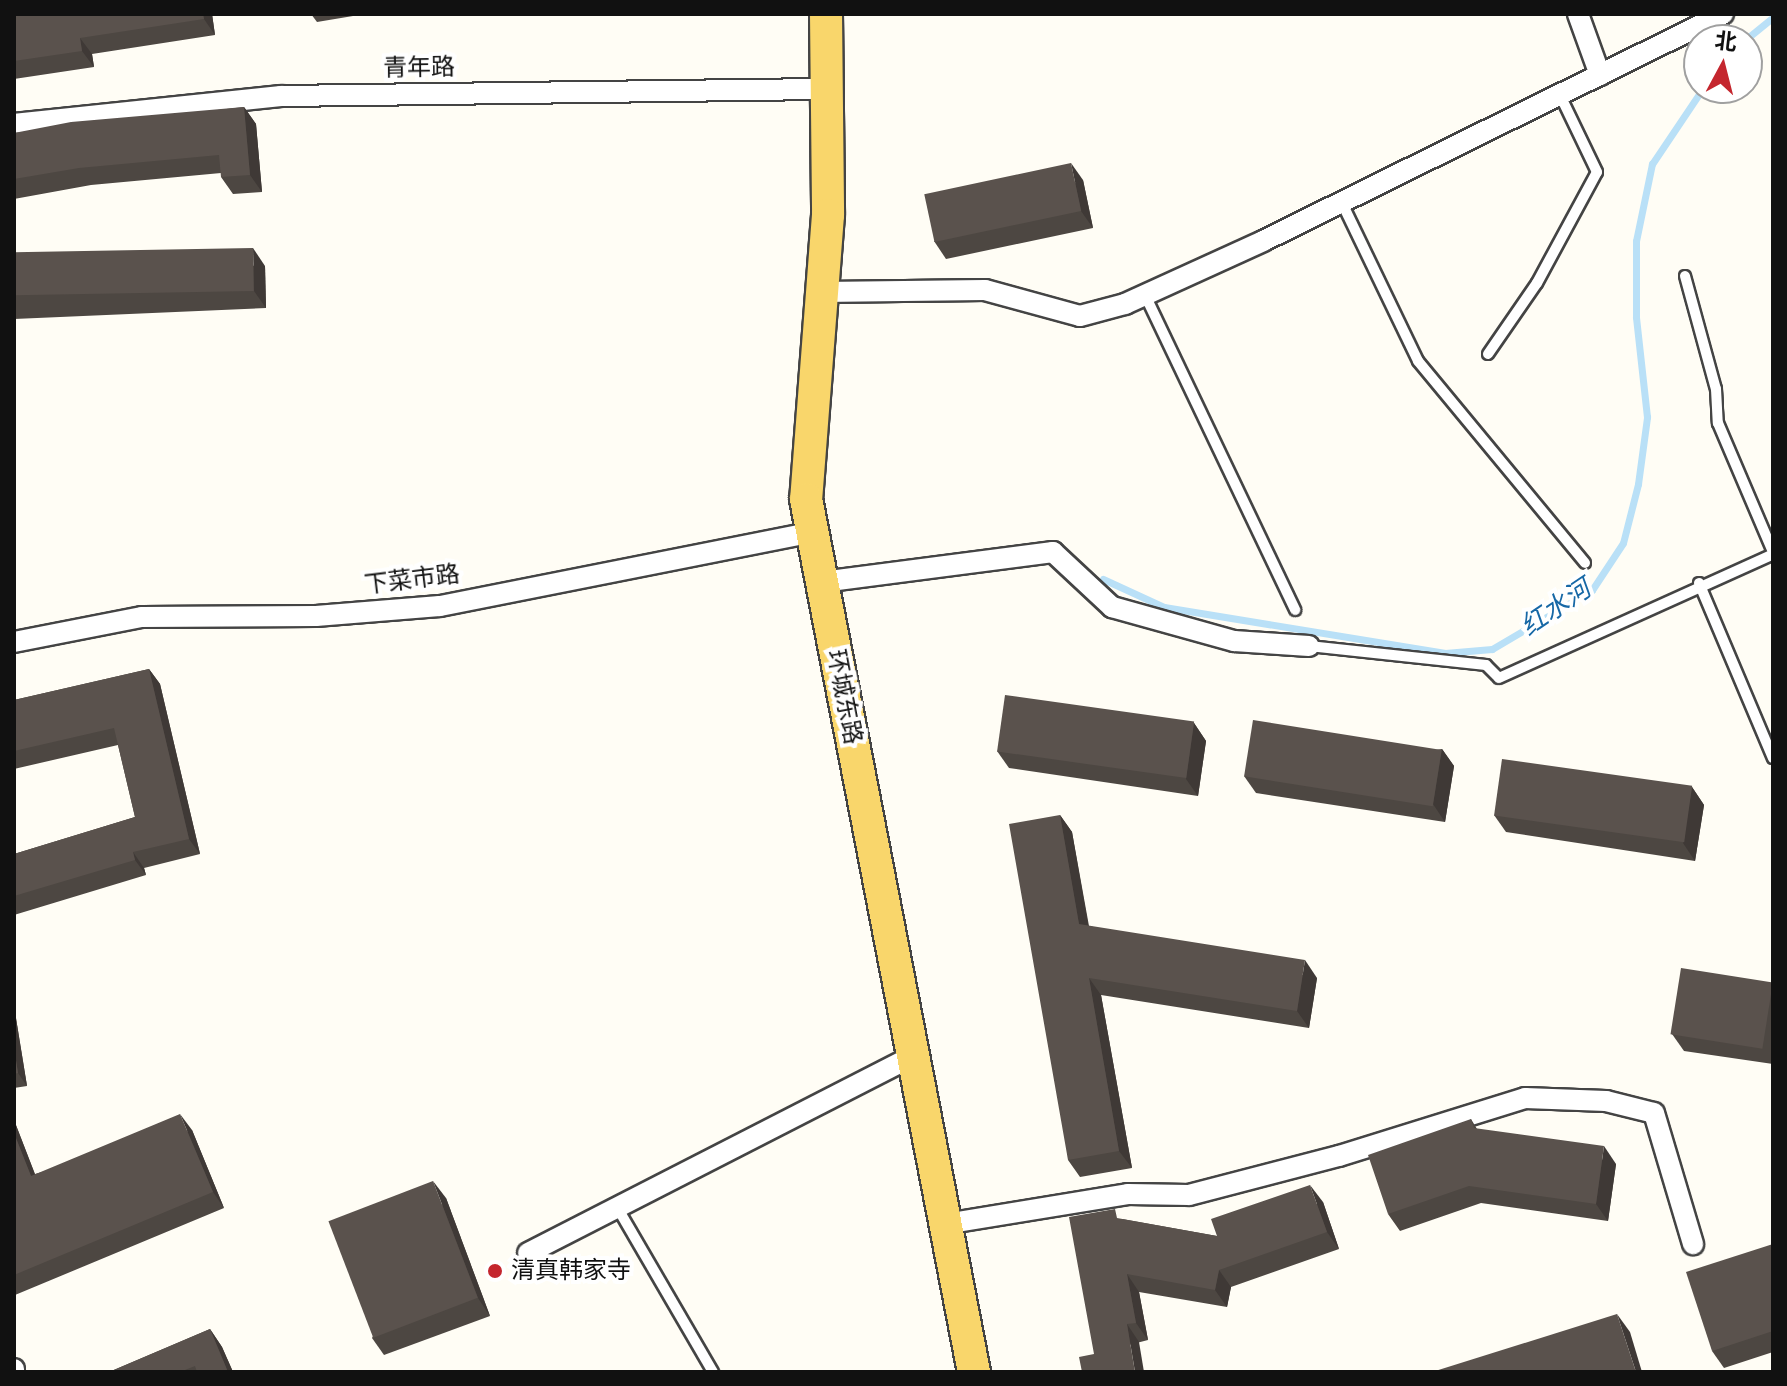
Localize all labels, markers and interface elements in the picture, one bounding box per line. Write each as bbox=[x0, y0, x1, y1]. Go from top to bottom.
north arrow bbox=[1683, 24, 1763, 104]
text: 北 bbox=[1713, 28, 1738, 55]
street label: 青年路 bbox=[383, 53, 455, 83]
street label: 下菜市路 bbox=[363, 560, 461, 600]
water label: 红水河 bbox=[1515, 573, 1597, 643]
street label: 环城东路 bbox=[821, 647, 867, 747]
place label: 清真韩家寺 bbox=[511, 1257, 631, 1285]
marker: 清真韩家寺 bbox=[486, 1262, 504, 1280]

